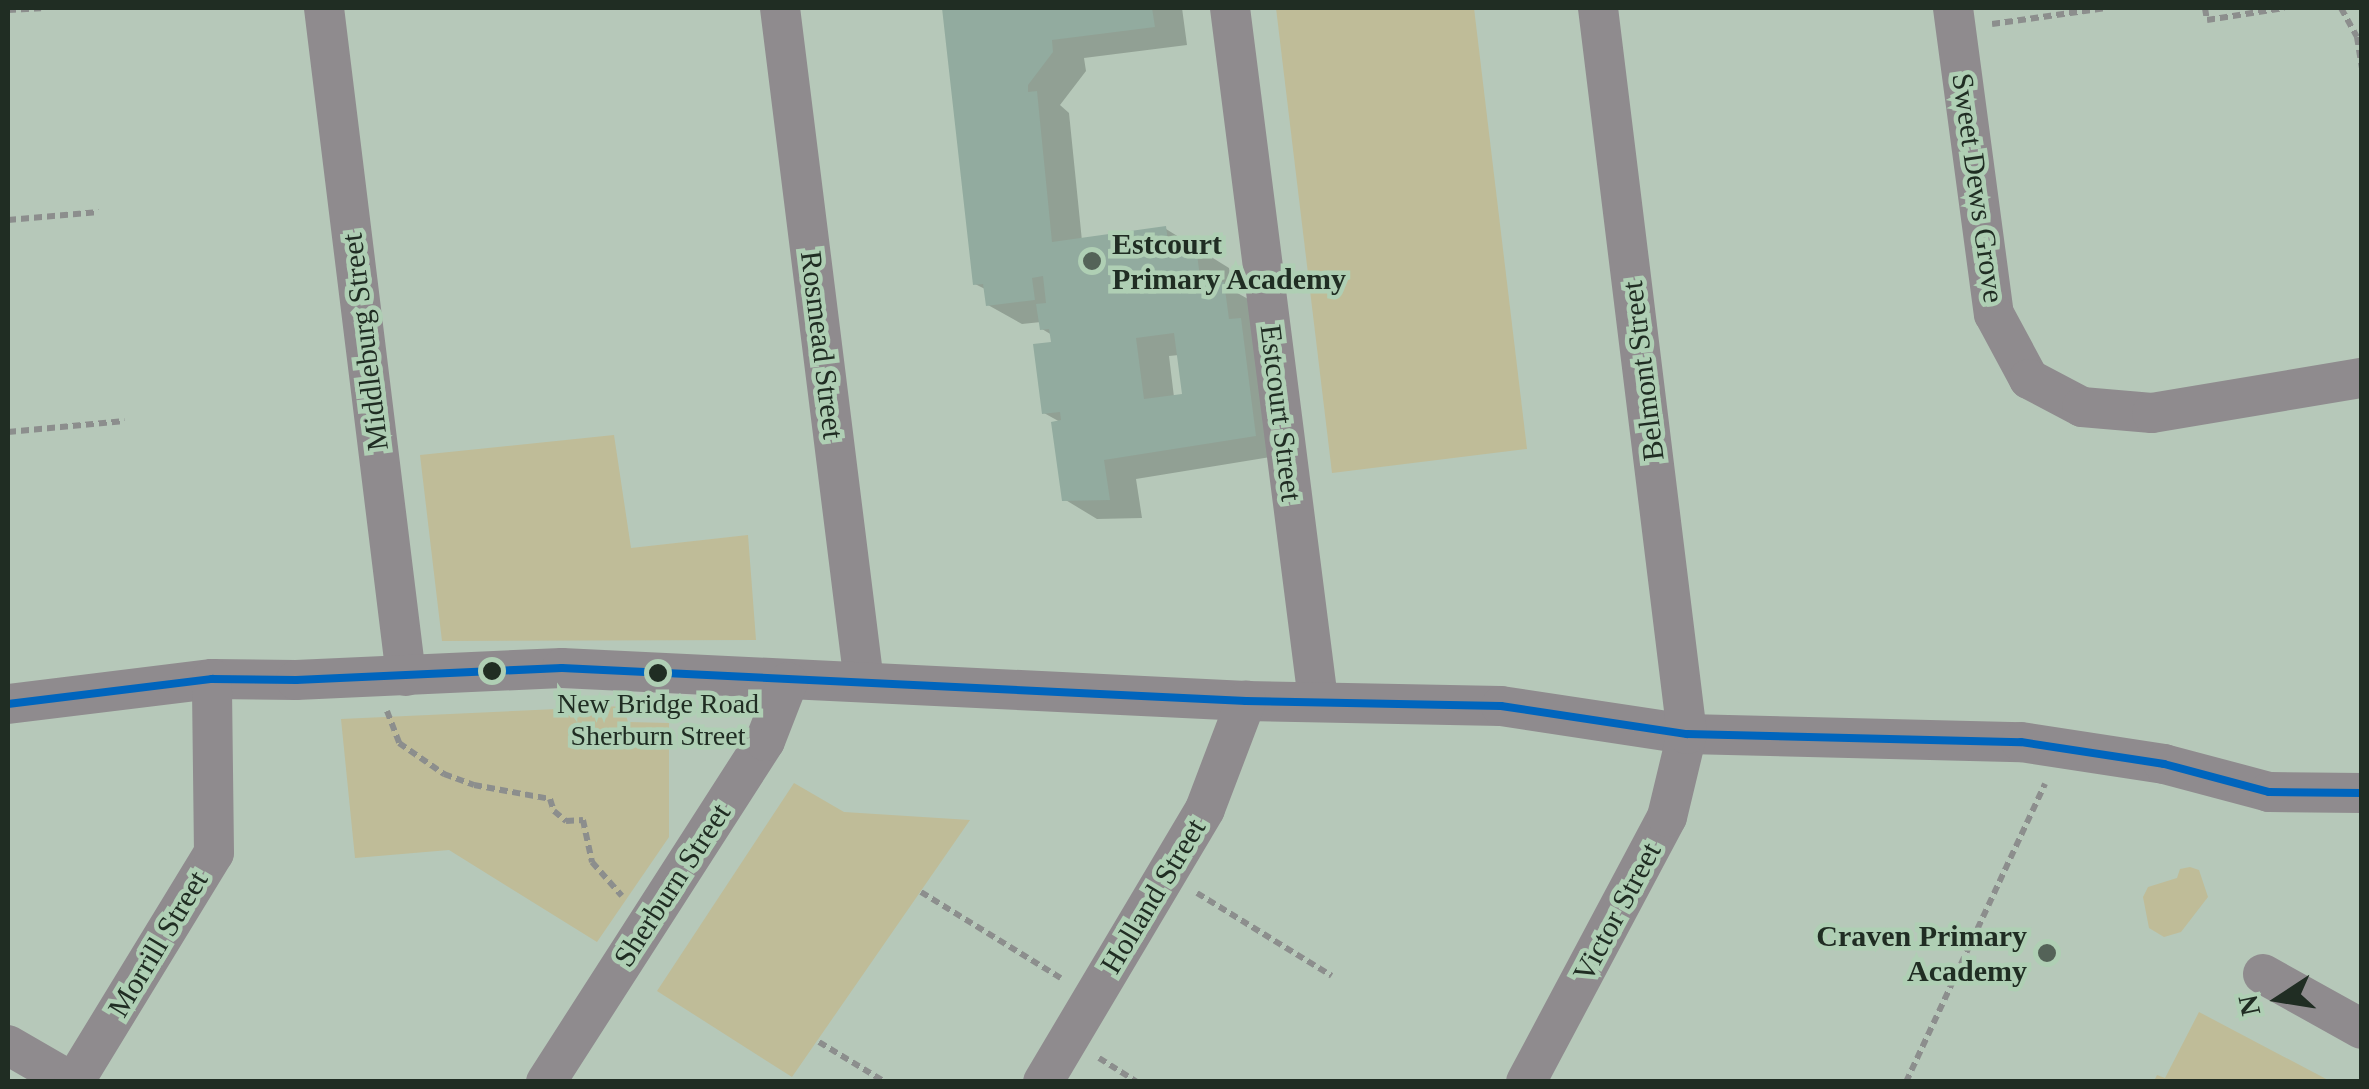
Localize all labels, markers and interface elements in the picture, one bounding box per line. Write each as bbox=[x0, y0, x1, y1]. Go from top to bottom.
street label: Sweet Dews Grove bbox=[1944, 71, 2012, 305]
place label: Estcourt Primary Academy bbox=[1112, 226, 1348, 296]
street label: Middleburg Street bbox=[334, 231, 396, 453]
street label: Rosmead Street bbox=[793, 249, 851, 441]
marker: Estcourt Primary Academy bbox=[1081, 250, 1103, 272]
street label: Belmont Street bbox=[1614, 279, 1672, 463]
street label: Estcourt Street bbox=[1252, 323, 1310, 503]
unlabelled marker bbox=[482, 661, 502, 681]
marker: New Bridge Road Sherburn Street bbox=[648, 663, 668, 683]
place label: New Bridge Road Sherburn Street bbox=[557, 687, 759, 753]
street label: Sherburn Street bbox=[606, 797, 738, 973]
street label: Holland Street bbox=[1093, 812, 1213, 980]
street label: Victor Street bbox=[1565, 836, 1669, 988]
street label: Morrill Street bbox=[100, 864, 216, 1024]
place label: Craven Primary Academy bbox=[1816, 918, 2027, 988]
marker: Craven Primary Academy bbox=[2036, 942, 2058, 964]
north arrow bbox=[2229, 949, 2329, 1049]
text: N bbox=[2232, 992, 2266, 1018]

